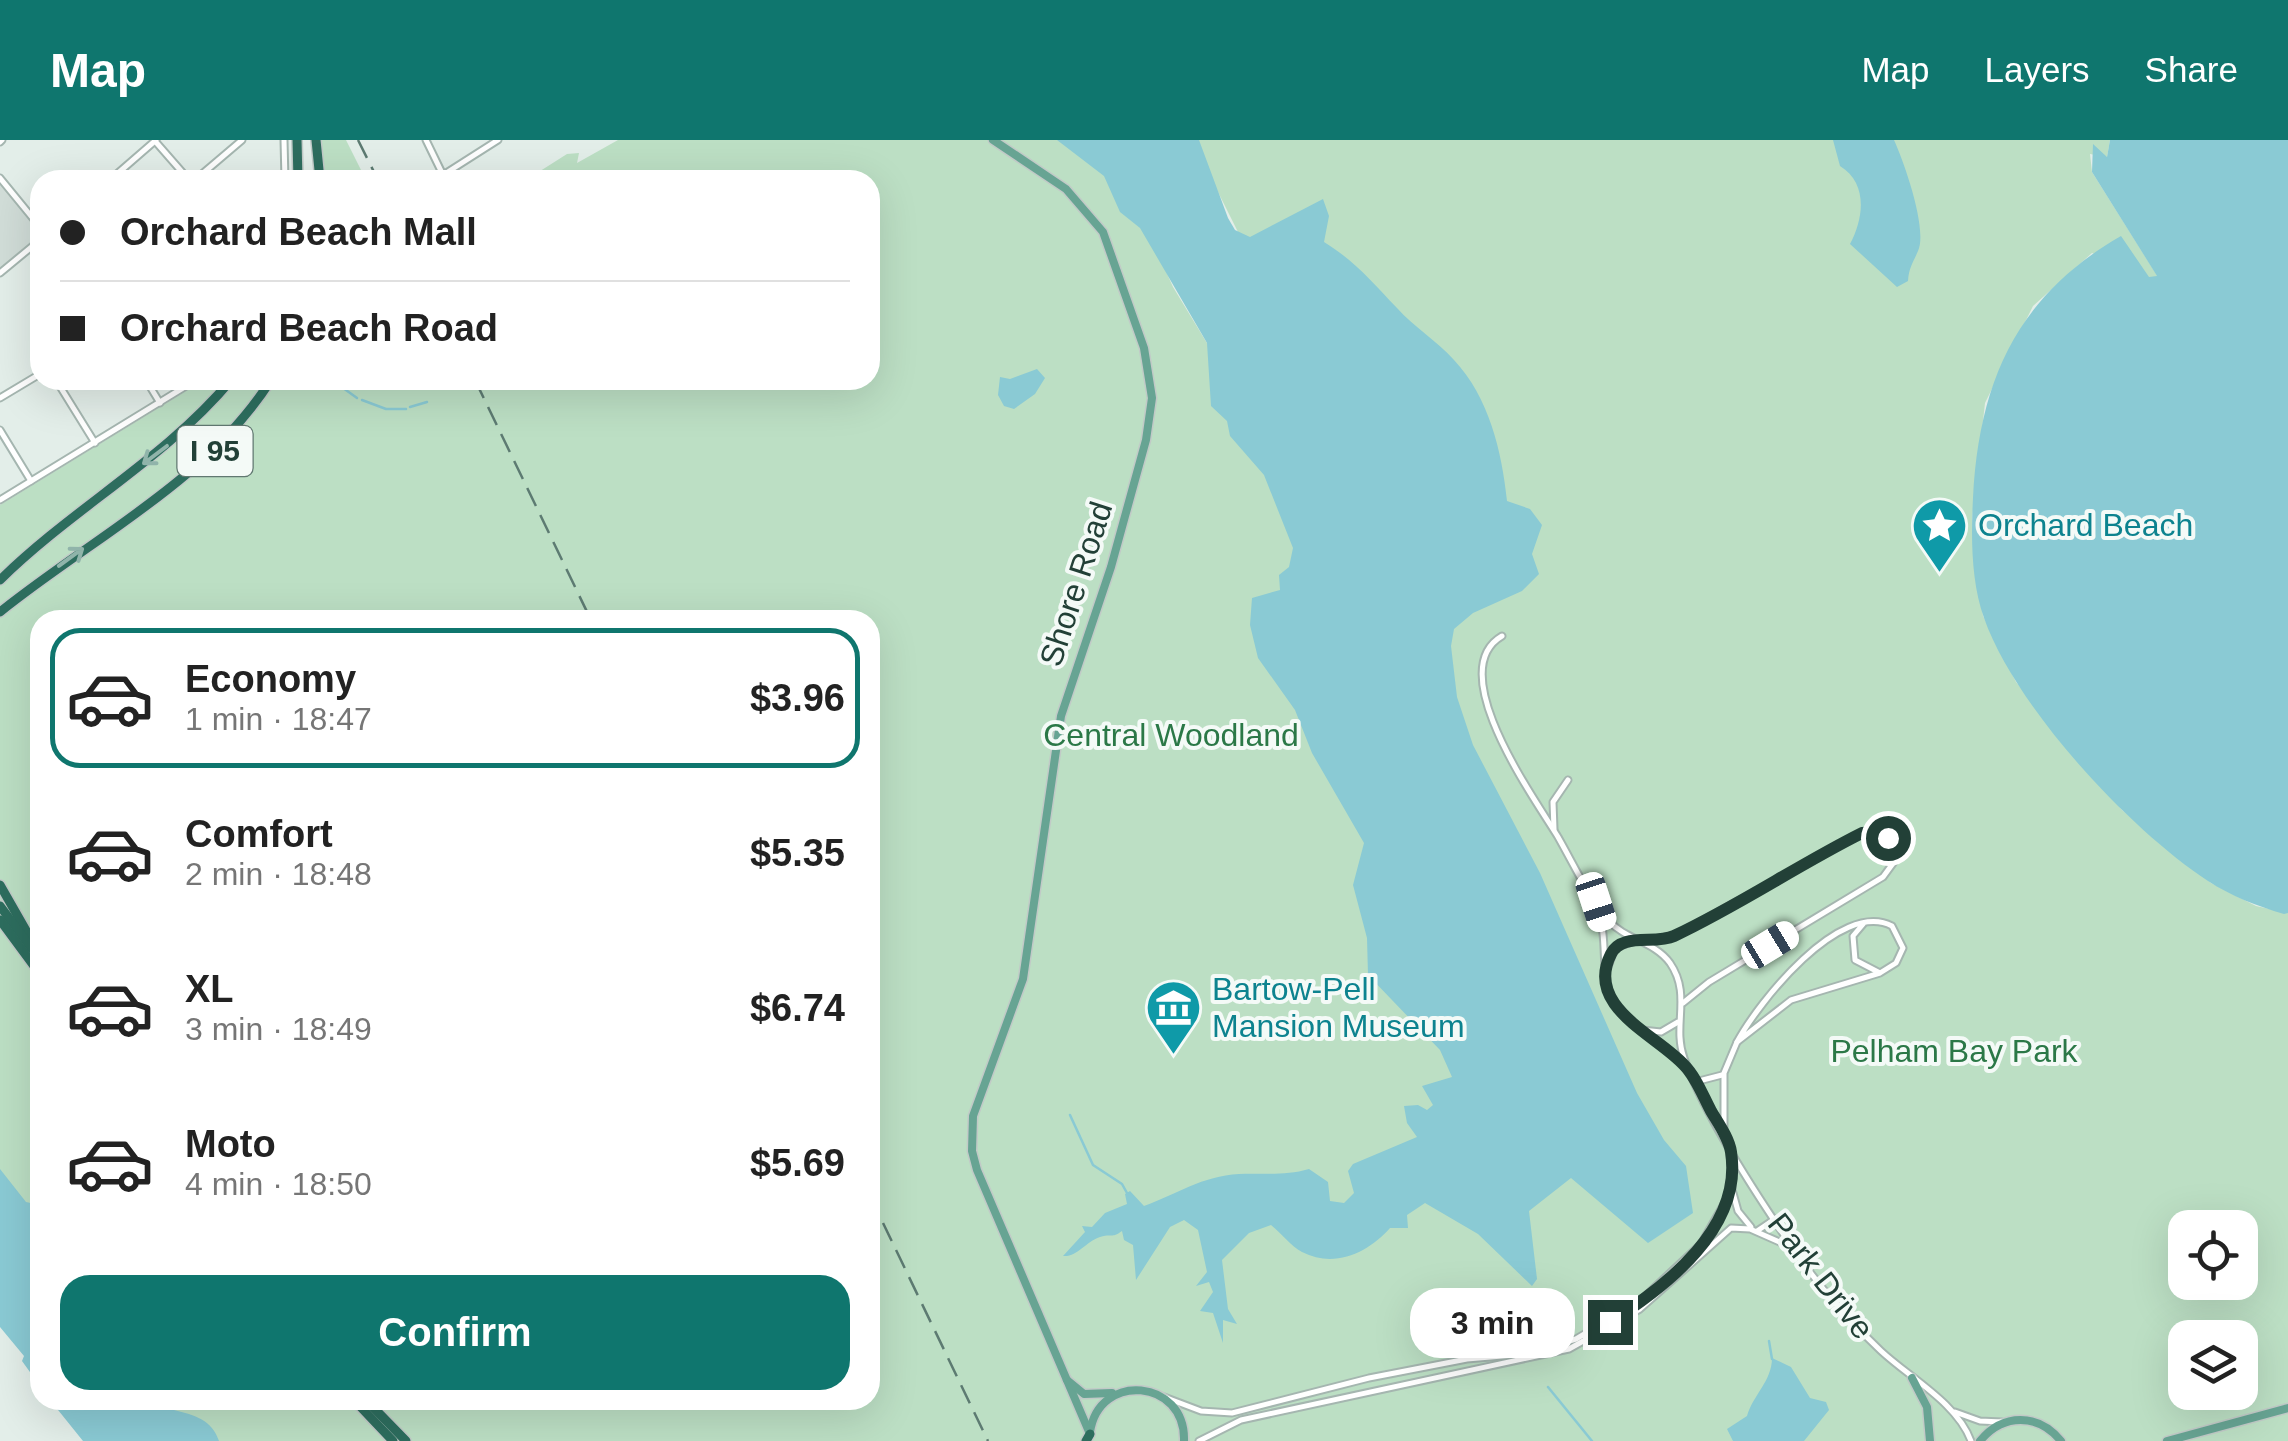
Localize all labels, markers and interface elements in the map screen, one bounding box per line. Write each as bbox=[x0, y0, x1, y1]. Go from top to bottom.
text: Map bbox=[50, 44, 146, 97]
text: Map bbox=[1861, 50, 1930, 89]
text: Layers bbox=[1985, 50, 2090, 89]
text: Share bbox=[2145, 50, 2238, 89]
text: Orchard Beach Mall bbox=[120, 211, 477, 253]
text: Orchard Beach Road bbox=[120, 307, 498, 349]
road number: I 95 bbox=[178, 426, 252, 476]
one-way arrow bbox=[142, 444, 169, 465]
place icon: Orchard Beach bbox=[1909, 495, 1969, 574]
street label: Shore Road bbox=[1032, 497, 1120, 671]
place label: Orchard Beach bbox=[1978, 507, 2193, 543]
one-way arrow bbox=[56, 547, 84, 568]
icon: car bbox=[65, 653, 155, 743]
text: Economy bbox=[185, 658, 356, 700]
text: $3.96 bbox=[750, 677, 845, 719]
text: 1 min · 18:47 bbox=[185, 701, 372, 737]
park label: Central Woodland bbox=[1043, 717, 1299, 753]
icon: car bbox=[65, 808, 155, 898]
text: Comfort bbox=[185, 813, 333, 855]
route start bbox=[1866, 816, 1911, 861]
text: $5.35 bbox=[750, 832, 845, 874]
text: 2 min · 18:48 bbox=[185, 856, 372, 892]
car bbox=[1572, 869, 1620, 935]
car bbox=[1737, 917, 1803, 973]
icon: car bbox=[65, 963, 155, 1053]
text: XL bbox=[185, 968, 234, 1010]
place label: Bartow-Pell Mansion Museum bbox=[1212, 971, 1465, 1044]
museum icon: Bartow-Pell Mansion Museum bbox=[1143, 977, 1203, 1056]
text: $6.74 bbox=[750, 987, 845, 1029]
text: 3 min · 18:49 bbox=[185, 1011, 372, 1047]
park label: Pelham Bay Park bbox=[1830, 1033, 2079, 1069]
icon: car bbox=[65, 1118, 155, 1208]
text: Moto bbox=[185, 1123, 276, 1165]
text: $5.69 bbox=[750, 1142, 845, 1184]
text: 4 min · 18:50 bbox=[185, 1166, 372, 1202]
street label: Park Drive bbox=[1761, 1206, 1881, 1346]
map controls bbox=[2168, 1210, 2258, 1410]
button: locate bbox=[2168, 1210, 2258, 1300]
button: Confirm bbox=[60, 1275, 850, 1390]
callout: 3 min bbox=[1410, 1287, 1575, 1357]
route end bbox=[1588, 1300, 1633, 1345]
text: 3 min bbox=[1451, 1305, 1534, 1341]
button: layers bbox=[2168, 1320, 2258, 1410]

